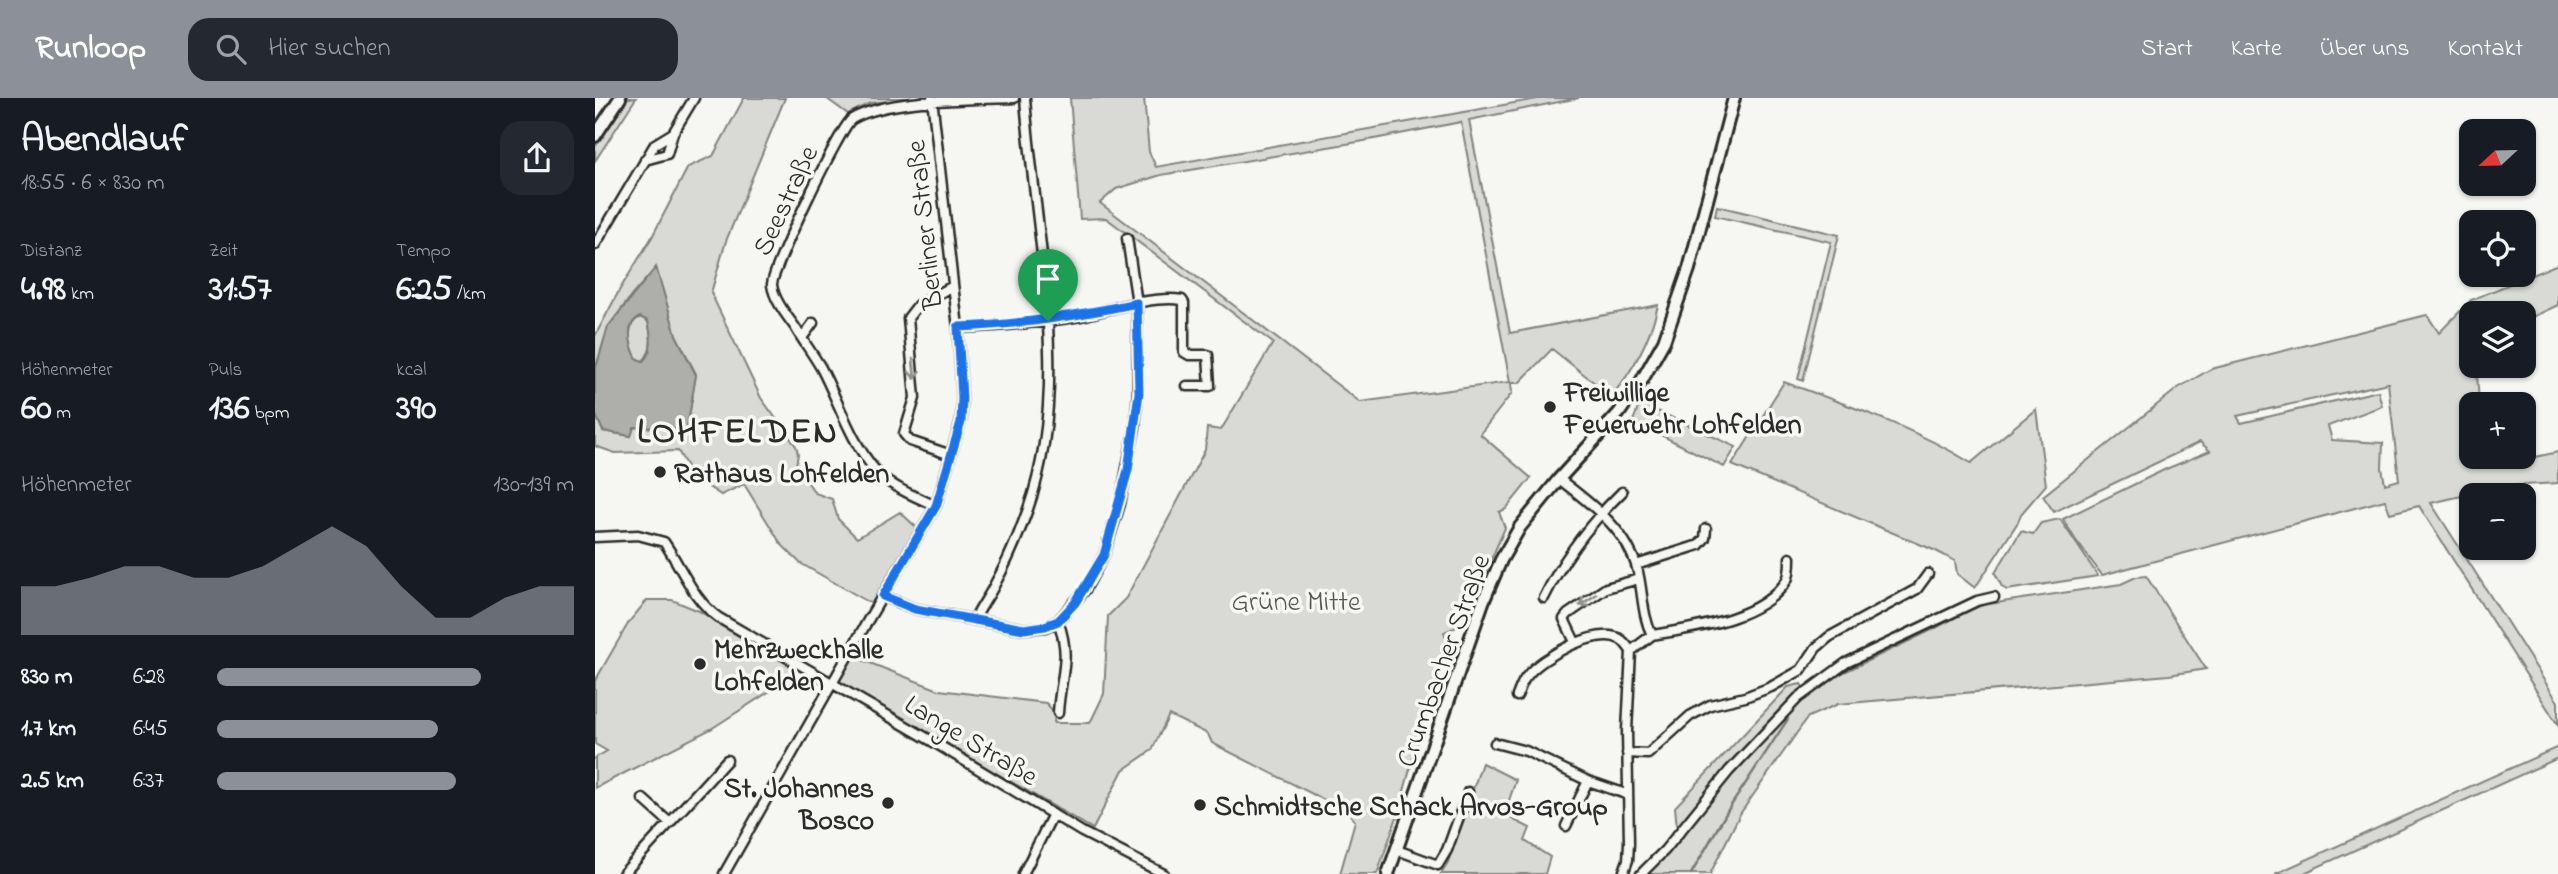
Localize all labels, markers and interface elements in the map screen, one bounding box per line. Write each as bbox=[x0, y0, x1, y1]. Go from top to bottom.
search box bbox=[188, 18, 678, 81]
text: Runloop bbox=[35, 25, 146, 73]
icon: search bbox=[212, 30, 250, 68]
text: Hier suchen bbox=[268, 30, 391, 68]
text: Start bbox=[2141, 32, 2193, 67]
text: Karte bbox=[2231, 32, 2282, 67]
text: Über uns bbox=[2320, 32, 2409, 67]
text: Kontakt bbox=[2447, 32, 2523, 67]
text: Abendlauf bbox=[21, 113, 188, 169]
north arrow bbox=[2459, 119, 2536, 196]
map controls bbox=[2459, 119, 2536, 560]
button: share bbox=[500, 121, 574, 195]
street label: Berliner Straße bbox=[897, 137, 956, 312]
street label: Seestraße bbox=[744, 139, 831, 263]
text: 18:55 · 6 × 830 m bbox=[21, 167, 165, 200]
button: locate bbox=[2459, 210, 2536, 287]
text: Distanz bbox=[21, 238, 82, 265]
text: Zeit bbox=[209, 238, 238, 265]
text: Tempo bbox=[396, 238, 451, 265]
pin bbox=[1018, 249, 1078, 321]
icon: arrive bbox=[1029, 260, 1067, 298]
text: 4.98 bbox=[21, 265, 66, 316]
text: 31:57 bbox=[209, 265, 272, 316]
text: 6:25 bbox=[396, 265, 452, 316]
text: km bbox=[66, 281, 94, 308]
text: /km bbox=[452, 281, 486, 308]
button: layers bbox=[2459, 301, 2536, 378]
text: Höhenmeter bbox=[21, 357, 112, 384]
text: Puls bbox=[209, 357, 242, 384]
text: kcal bbox=[396, 357, 427, 384]
one-way arrow bbox=[908, 357, 921, 380]
place label: Freiwillige Feuerwehr Lohfelden bbox=[1562, 374, 1802, 447]
text: 60 bbox=[21, 384, 52, 435]
text: 136 bbox=[209, 384, 250, 435]
text: 390 bbox=[396, 384, 436, 435]
button: + bbox=[2459, 392, 2536, 469]
marker: Freiwillige Feuerwehr Lohfelden bbox=[1542, 399, 1558, 415]
text: m bbox=[52, 400, 71, 427]
text: bpm bbox=[250, 400, 290, 427]
district label: LOHFELDEN bbox=[637, 408, 839, 459]
place label: Rathaus Lohfelden bbox=[674, 455, 890, 496]
marker: Rathaus Lohfelden bbox=[652, 464, 668, 480]
text: Höhenmeter bbox=[21, 469, 132, 502]
text: 130–139 m bbox=[493, 469, 574, 502]
button: − bbox=[2459, 483, 2536, 560]
street label: Crumbacher Straße bbox=[1388, 549, 1503, 773]
park label: Grüne Mitte bbox=[1232, 583, 1361, 624]
one-way arrow bbox=[1579, 593, 1598, 607]
place label: Mehrzweckhalle Lohfelden bbox=[714, 631, 885, 704]
marker: Mehrzweckhalle Lohfelden bbox=[692, 656, 708, 672]
text: 830 m bbox=[21, 661, 73, 694]
text: 6:28 bbox=[133, 661, 165, 694]
street label: Lange Straße bbox=[895, 686, 1045, 798]
text: 1.7 km bbox=[21, 713, 76, 746]
text: 6:45 bbox=[133, 713, 168, 746]
text: 2.5 km bbox=[21, 765, 84, 798]
text: 6:37 bbox=[133, 765, 164, 798]
place label: St. Johannes Bosco bbox=[724, 770, 874, 843]
place label: Schmidtsche Schack Arvos-Group bbox=[1214, 788, 1608, 829]
marker: St. Johannes Bosco bbox=[880, 795, 896, 811]
marker: Schmidtsche Schack Arvos-Group bbox=[1192, 797, 1208, 813]

